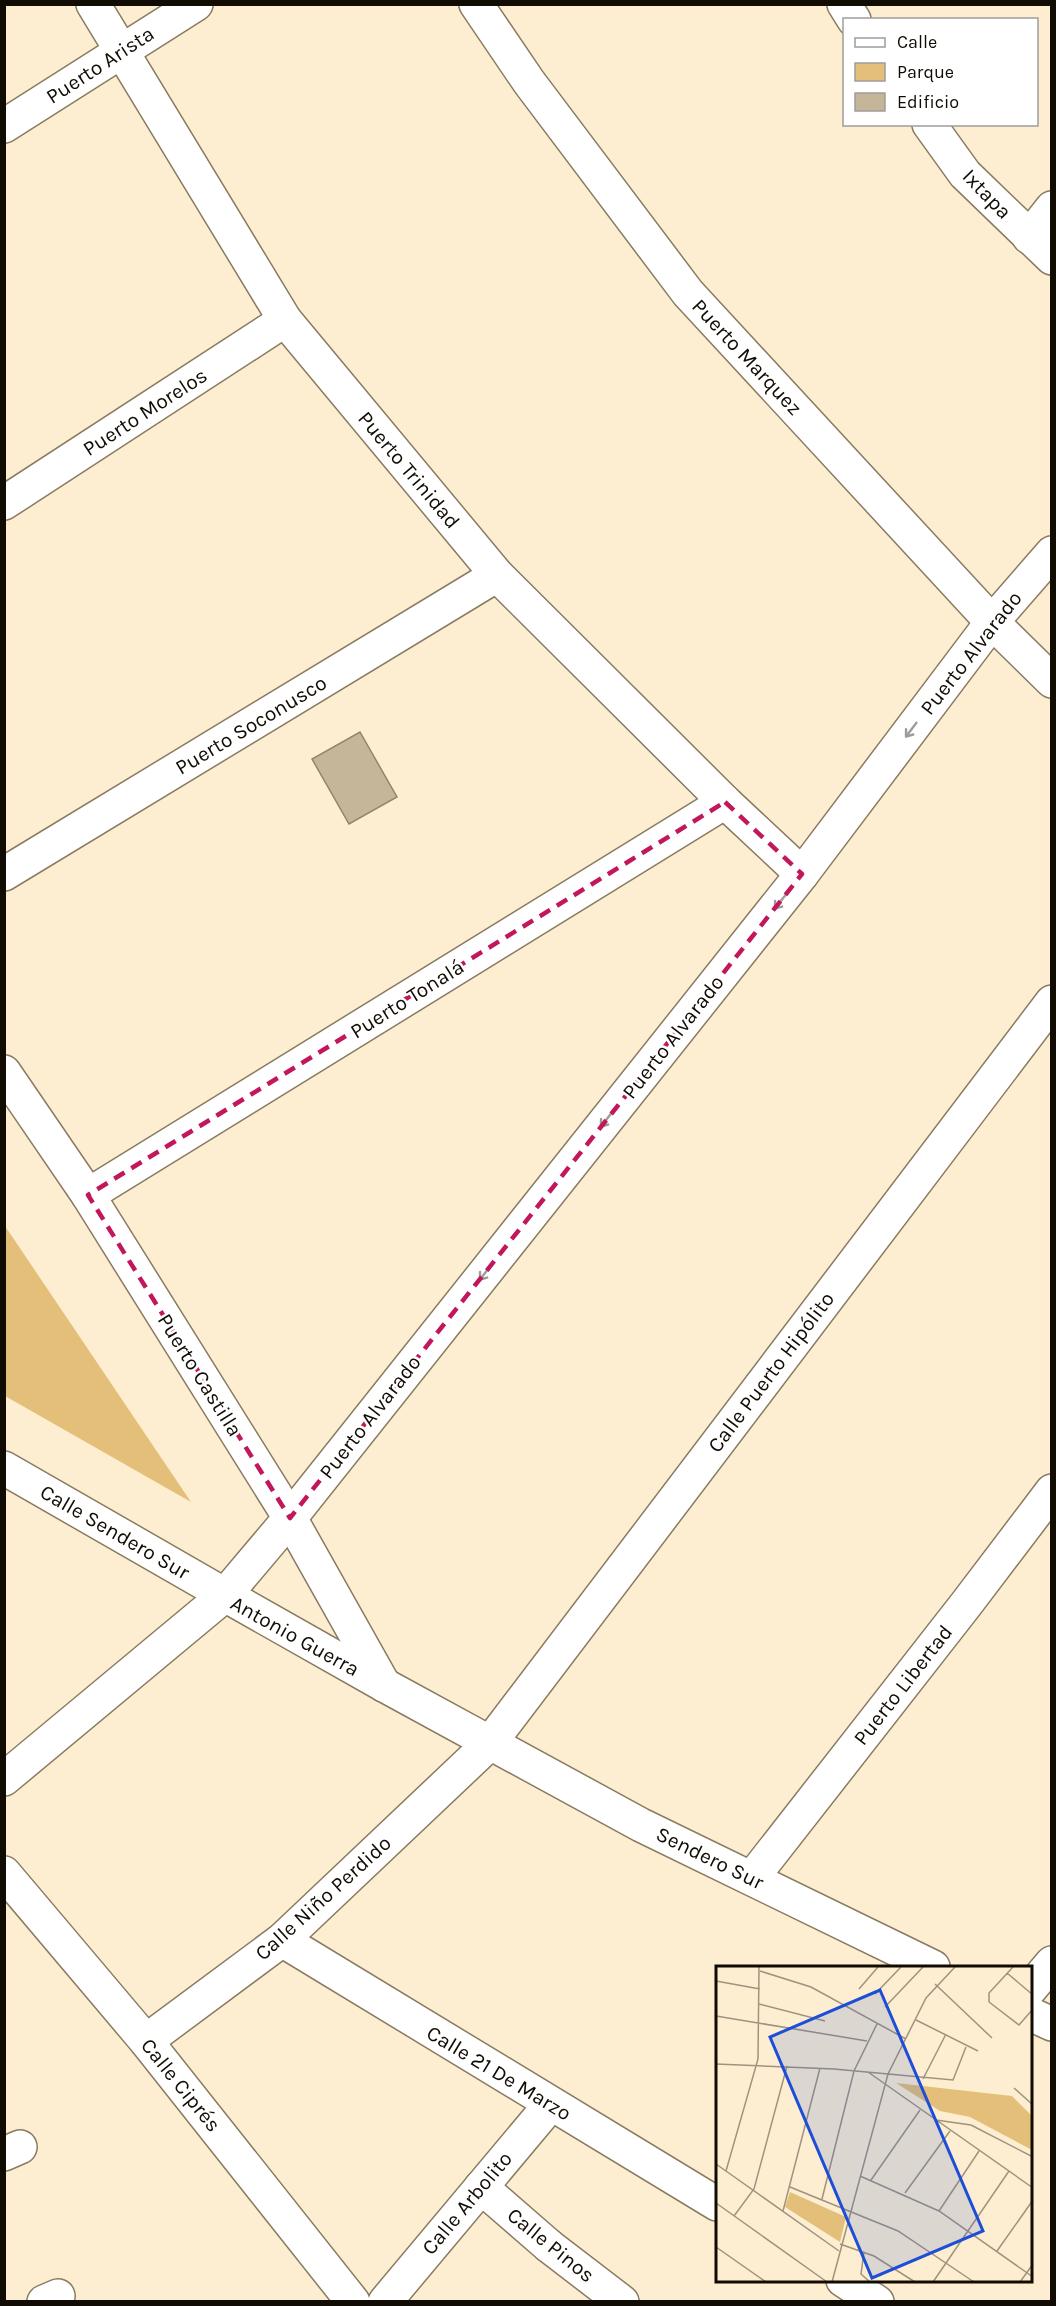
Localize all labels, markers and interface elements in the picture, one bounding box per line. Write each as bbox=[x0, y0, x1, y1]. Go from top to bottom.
legend bbox=[843, 18, 1038, 126]
street label: Puerto Arista bbox=[42, 21, 158, 109]
text: Calle bbox=[897, 31, 937, 53]
text: Parque bbox=[897, 61, 954, 83]
text: Edificio bbox=[897, 91, 959, 113]
street label: Ixtapa bbox=[958, 164, 1016, 224]
street label: Puerto Marquez bbox=[687, 294, 807, 420]
street label: Puerto Morelos bbox=[78, 363, 212, 461]
street label: Puerto Trinidad bbox=[353, 407, 465, 533]
street label: Puerto Alvarado bbox=[915, 586, 1027, 720]
street label: Puerto Soconusco bbox=[171, 670, 331, 780]
one-way arrow bbox=[904, 721, 917, 737]
one-way arrow bbox=[773, 894, 787, 909]
street label: Puerto Tonalá bbox=[346, 955, 468, 1043]
street label: Puerto Alvarado bbox=[617, 970, 729, 1104]
one-way arrow bbox=[600, 1112, 613, 1128]
one-way arrow bbox=[479, 1265, 492, 1281]
street label: Calle Puerto Hipólito bbox=[703, 1287, 839, 1457]
street label: Puerto Castilla bbox=[153, 1309, 247, 1441]
street label: Puerto Alvarado bbox=[314, 1350, 426, 1484]
street label: Calle Sendero Sur bbox=[36, 1480, 194, 1585]
street label: Antonio Guerra bbox=[227, 1591, 363, 1681]
street label: Puerto Libertad bbox=[849, 1620, 957, 1750]
street label: Sendero Sur bbox=[652, 1822, 768, 1894]
street label: Calle Niño Perdido bbox=[250, 1831, 396, 1965]
inset map bbox=[716, 1966, 1032, 2282]
street label: Calle 21 De Marzo bbox=[422, 2020, 576, 2126]
street label: Calle Ciprés bbox=[136, 2034, 226, 2136]
street label: Calle Arbolito bbox=[417, 2147, 517, 2259]
street label: Calle Pinos bbox=[503, 2203, 599, 2287]

